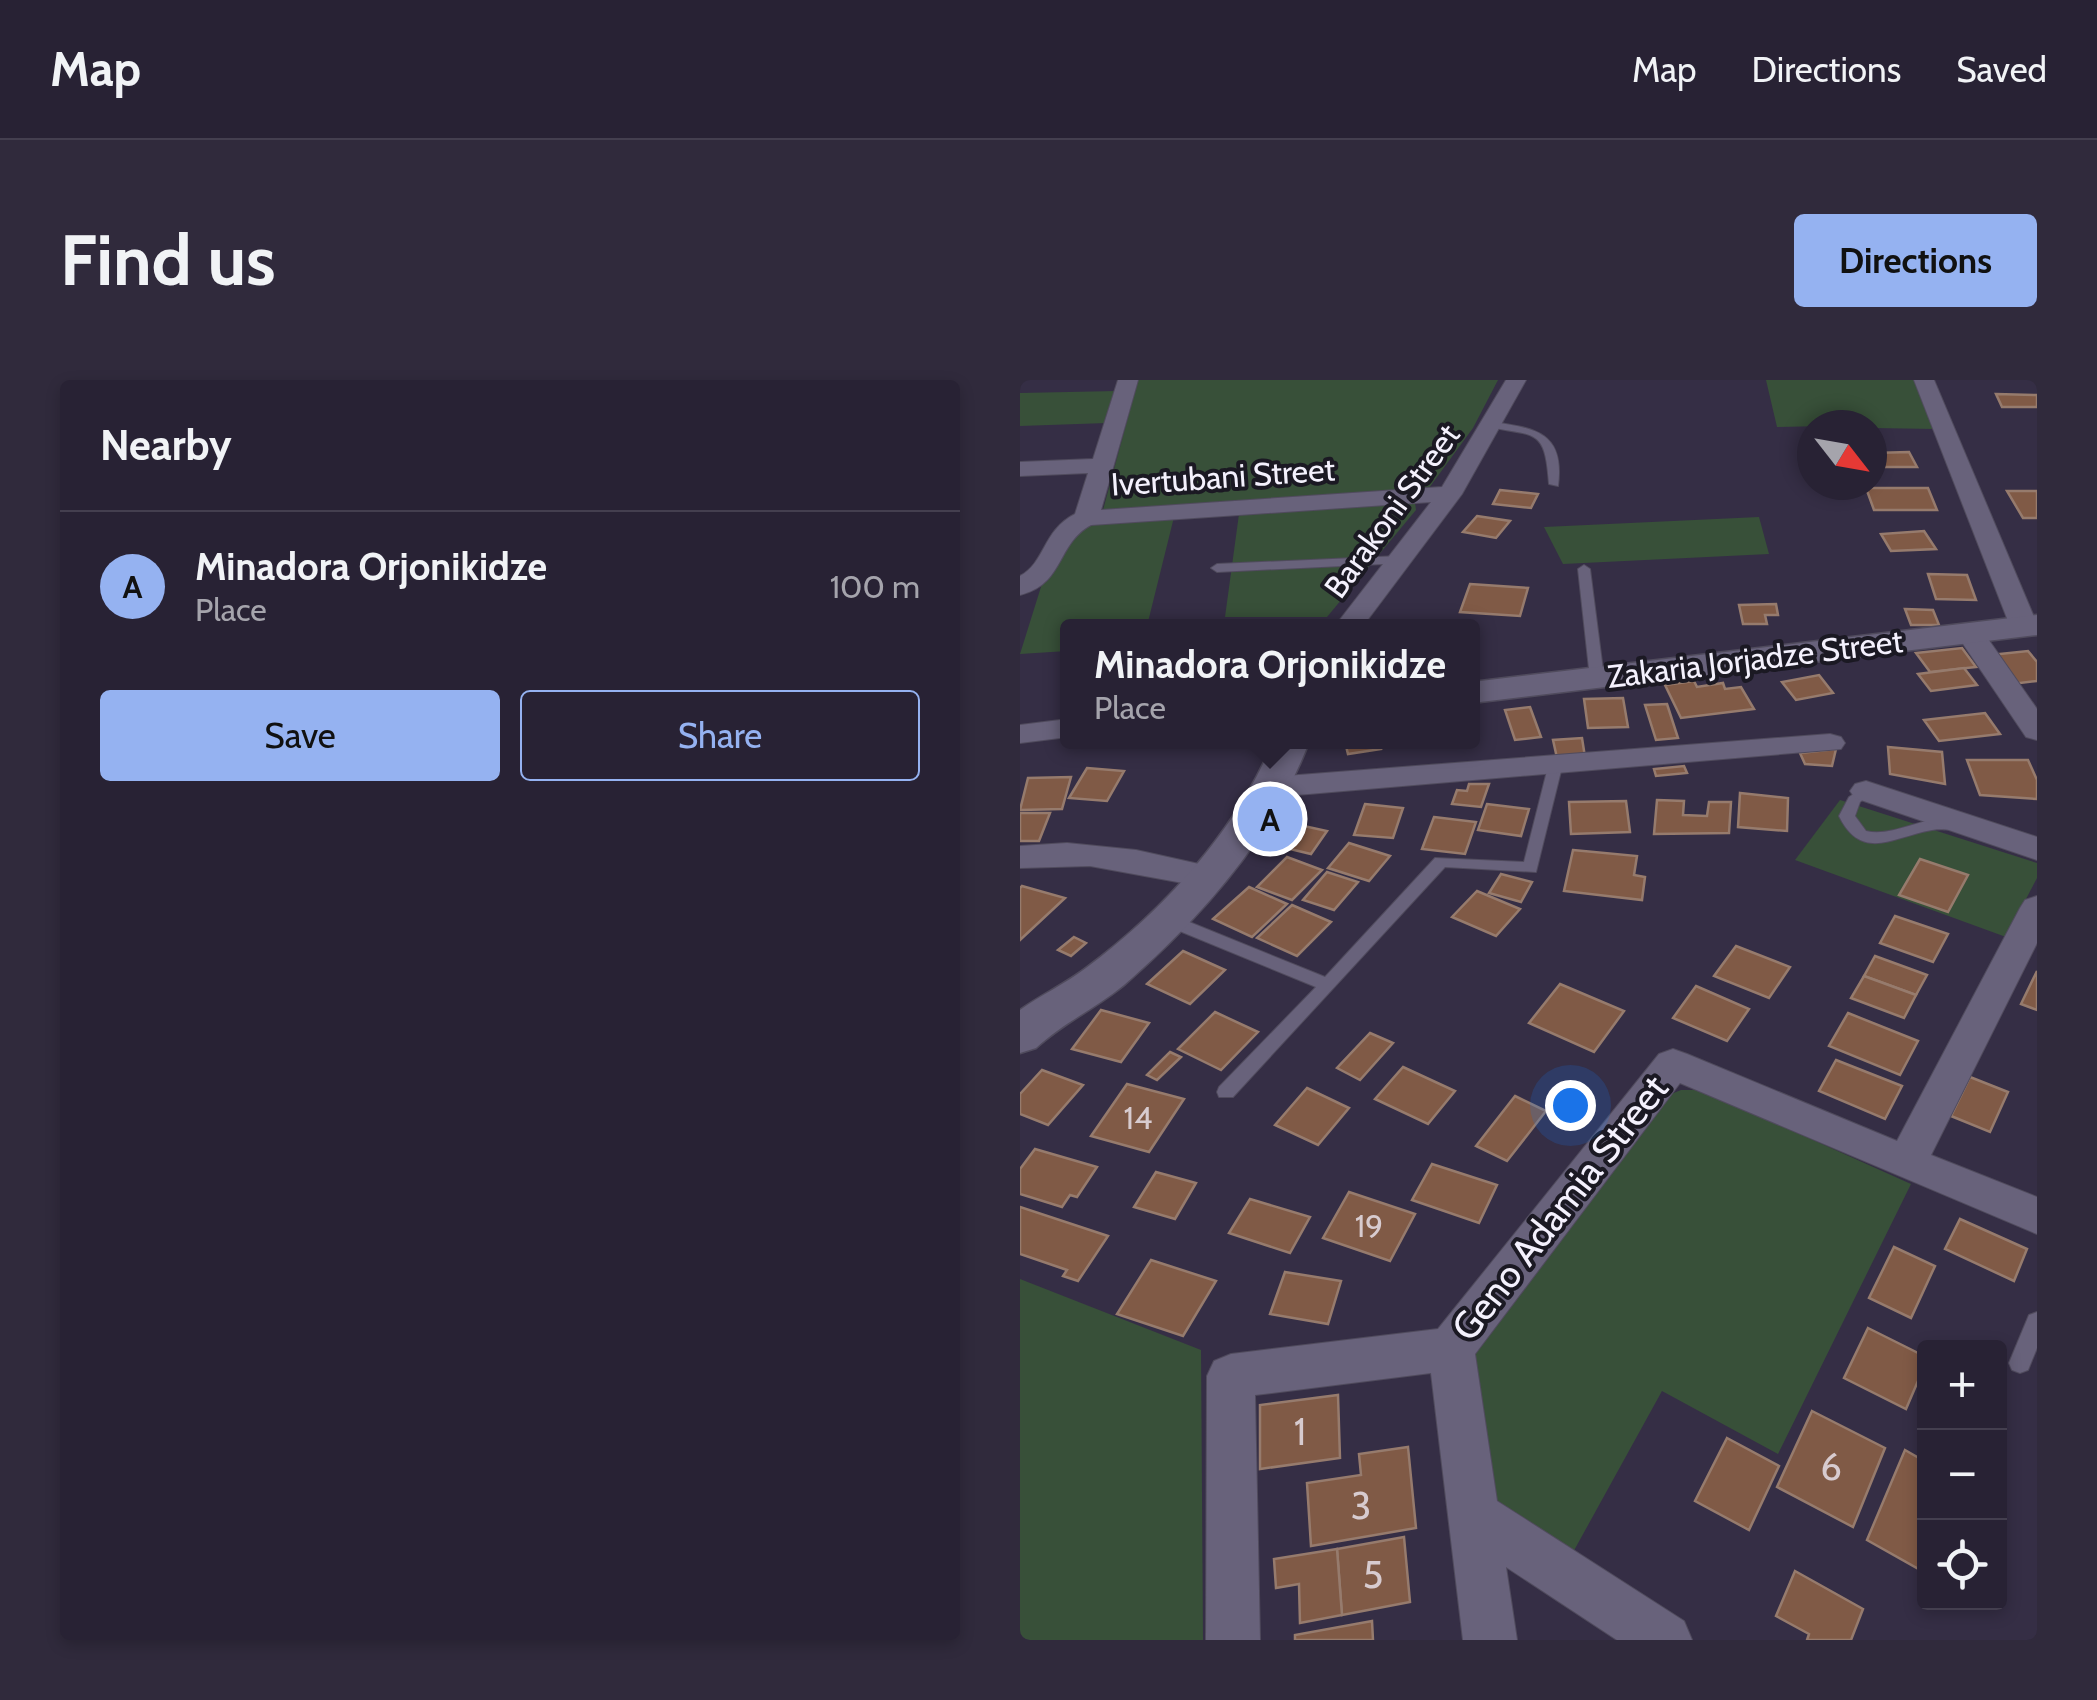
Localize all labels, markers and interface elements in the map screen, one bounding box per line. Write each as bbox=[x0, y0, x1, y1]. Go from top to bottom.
text: Map bbox=[50, 40, 141, 98]
text: Map bbox=[1632, 48, 1697, 91]
text: Directions bbox=[1752, 48, 1901, 91]
text: Saved bbox=[1956, 48, 2047, 91]
button: Directions bbox=[1794, 214, 2037, 307]
text: Find us bbox=[60, 217, 276, 303]
north arrow bbox=[1797, 410, 1887, 500]
street label: Barakoni Street bbox=[1316, 416, 1468, 605]
text: Nearby bbox=[100, 419, 232, 471]
street label: Ivertubani Street bbox=[1110, 449, 1337, 504]
text: Minadora Orjonikidze bbox=[195, 543, 547, 590]
text: A bbox=[122, 567, 143, 606]
text: 100 m bbox=[830, 567, 920, 606]
text: Place bbox=[195, 590, 267, 629]
popup bbox=[1060, 619, 1480, 749]
street label: Zakaria Jorjadze Street bbox=[1605, 621, 1905, 696]
text: Minadora Orjonikidze bbox=[1094, 641, 1446, 688]
text: Place bbox=[1094, 688, 1166, 727]
button: Save bbox=[100, 690, 500, 781]
button: Share bbox=[520, 690, 920, 781]
pin: A bbox=[1238, 782, 1302, 856]
street label: Geno Adamia Street bbox=[1441, 1066, 1678, 1350]
your location bbox=[1545, 1080, 1596, 1131]
house number: 14 bbox=[1124, 1098, 1152, 1137]
house number: 19 bbox=[1355, 1206, 1383, 1245]
map controls bbox=[1917, 1340, 2007, 1610]
button: + bbox=[1917, 1340, 2007, 1430]
house number: 1 bbox=[1294, 1408, 1306, 1455]
button: − bbox=[1917, 1430, 2007, 1520]
house number: 6 bbox=[1820, 1443, 1842, 1490]
house number: 3 bbox=[1351, 1482, 1371, 1529]
button: locate bbox=[1917, 1520, 2007, 1610]
house number: 5 bbox=[1363, 1551, 1383, 1598]

